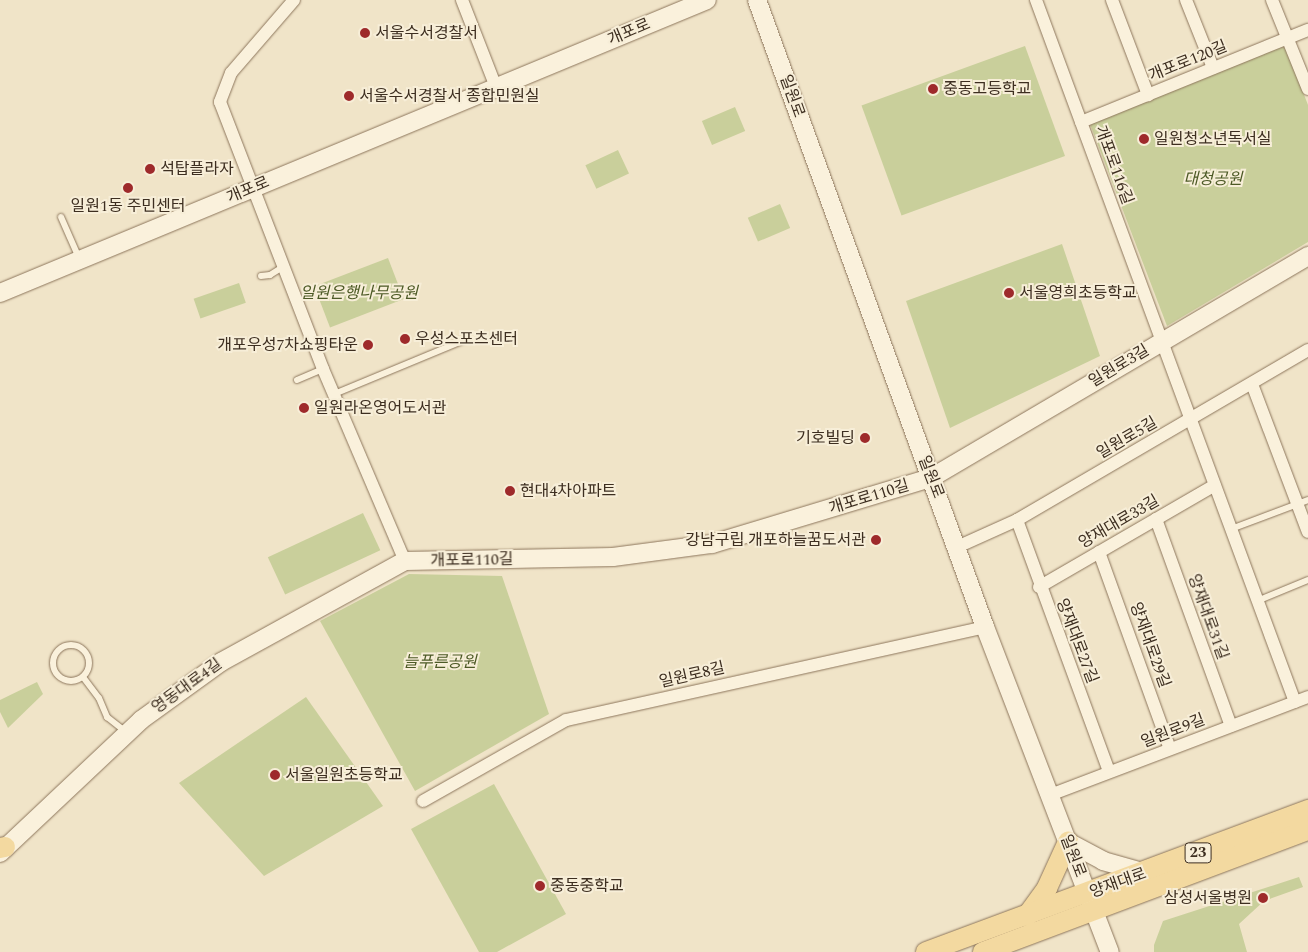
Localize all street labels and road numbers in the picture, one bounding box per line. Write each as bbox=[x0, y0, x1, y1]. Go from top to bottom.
street label: 개포로 bbox=[605, 15, 653, 49]
street label: 개포로120길 bbox=[1146, 37, 1230, 85]
street label: 일원로 bbox=[775, 72, 809, 120]
street label: 개포로116길 bbox=[1091, 123, 1137, 207]
street label: 개포로 bbox=[224, 173, 272, 207]
street label: 일원로3길 bbox=[1085, 341, 1153, 391]
street label: 일원로5길 bbox=[1093, 413, 1161, 463]
street label: 일원로 bbox=[914, 453, 948, 501]
street label: 개포로110길 bbox=[827, 476, 911, 518]
street label: 양재대로33길 bbox=[1075, 491, 1163, 553]
street label: 개포로110길 bbox=[430, 550, 514, 570]
street label: 양재대로31길 bbox=[1184, 572, 1232, 662]
street label: 양재대로27길 bbox=[1052, 596, 1102, 686]
street label: 양재대로29길 bbox=[1126, 600, 1174, 690]
street label: 영동대로4길 bbox=[148, 654, 226, 718]
street label: 일원로8길 bbox=[657, 658, 727, 692]
street label: 일원로9길 bbox=[1138, 710, 1208, 752]
street label: 일원로 bbox=[1056, 832, 1090, 880]
road number: 23 bbox=[1184, 840, 1212, 866]
street label: 양재대로 bbox=[1087, 864, 1149, 902]

